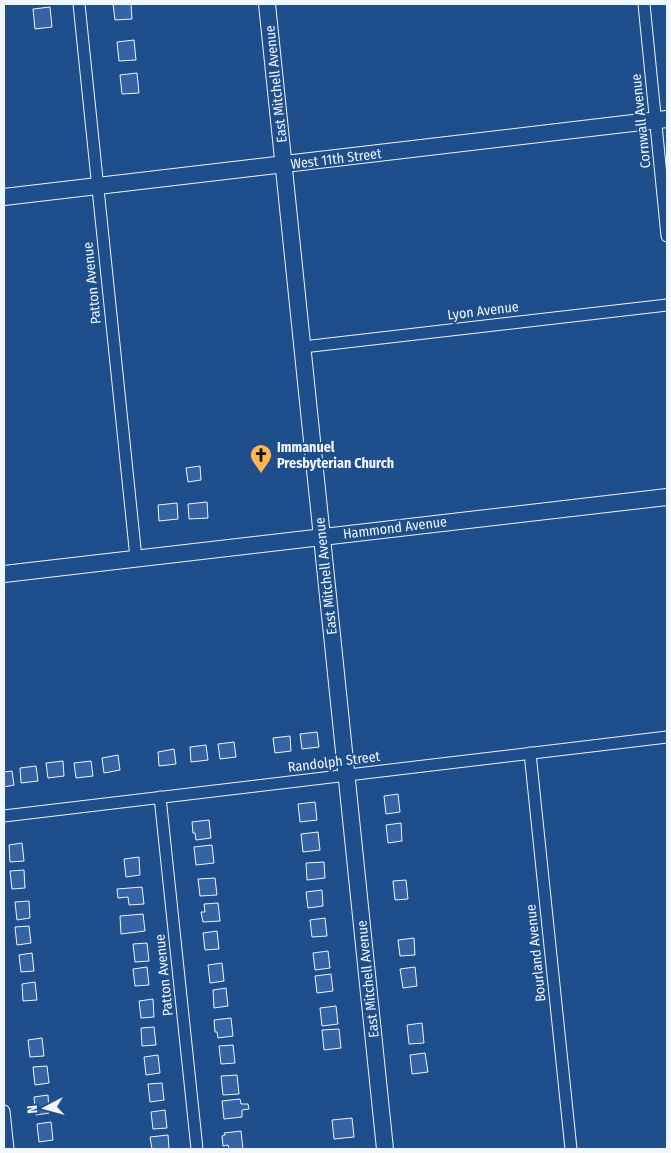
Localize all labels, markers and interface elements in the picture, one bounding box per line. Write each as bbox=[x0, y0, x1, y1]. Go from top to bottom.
street label: East Mitchell Avenue bbox=[261, 24, 291, 144]
street label: Cornwall Avenue bbox=[628, 73, 654, 169]
street label: West 11th Street bbox=[290, 145, 383, 173]
street label: Patton Avenue bbox=[79, 241, 105, 325]
street label: Lyon Avenue bbox=[446, 298, 520, 324]
place label: Immanuel Presbyterian Church bbox=[277, 439, 394, 472]
church icon: Immanuel Presbyterian Church bbox=[249, 443, 273, 474]
street label: Hammond Avenue bbox=[342, 513, 448, 543]
street label: East Mitchell Avenue bbox=[311, 516, 341, 636]
street label: Randolph Street bbox=[287, 748, 382, 776]
street label: Bourland Avenue bbox=[522, 903, 550, 1003]
street label: East Mitchell Avenue bbox=[353, 919, 383, 1039]
street label: Patton Avenue bbox=[151, 933, 177, 1017]
north arrow bbox=[20, 1083, 70, 1133]
text: N bbox=[24, 1104, 41, 1114]

